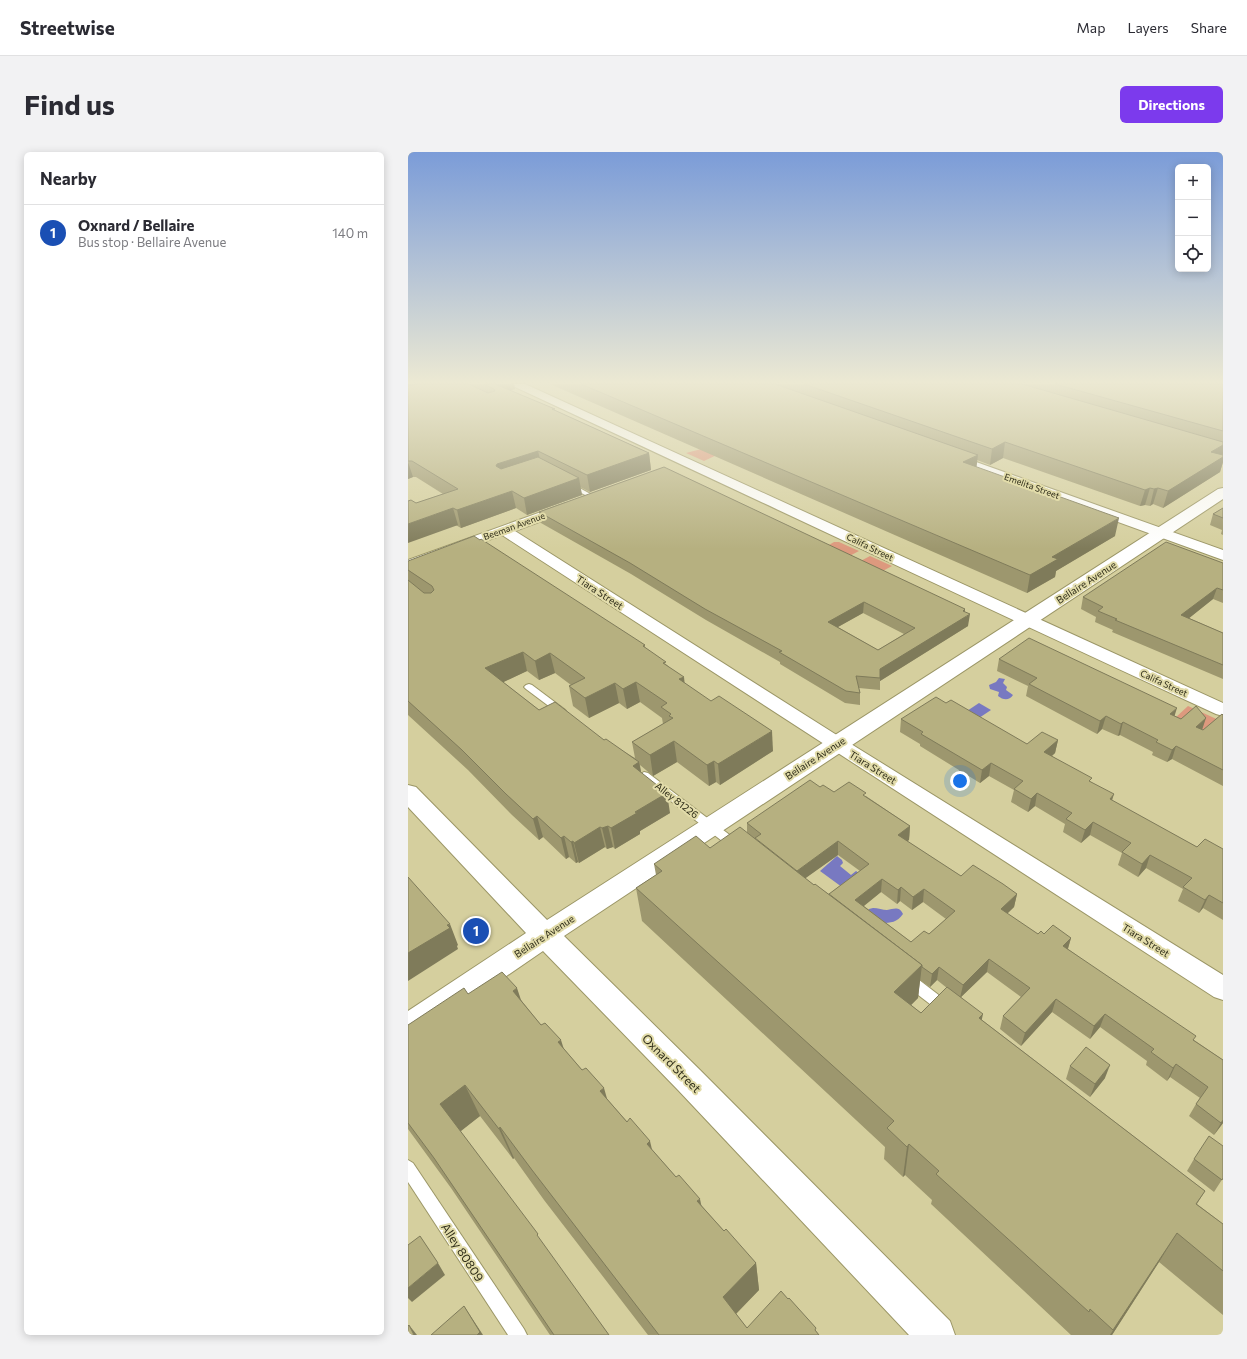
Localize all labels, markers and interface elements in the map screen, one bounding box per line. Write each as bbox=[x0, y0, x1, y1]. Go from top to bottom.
text: Streetwise bbox=[20, 16, 115, 39]
text: Map bbox=[1077, 19, 1105, 36]
text: Layers bbox=[1127, 19, 1169, 36]
text: Share bbox=[1191, 19, 1227, 36]
button: Directions bbox=[1120, 86, 1223, 123]
text: Find us bbox=[24, 87, 115, 121]
map controls bbox=[1175, 164, 1211, 272]
button: + bbox=[1175, 164, 1211, 200]
text: Nearby bbox=[40, 168, 97, 189]
button: − bbox=[1175, 200, 1211, 236]
text: Oxnard / Bellaire bbox=[78, 216, 194, 234]
text: 1 bbox=[50, 225, 56, 241]
text: 140 m bbox=[332, 225, 368, 241]
text: Bus stop · Bellaire Avenue bbox=[78, 234, 226, 250]
button: locate bbox=[1175, 236, 1211, 272]
street label: Emelita Street bbox=[1003, 471, 1061, 501]
street label: Beeman Avenue bbox=[482, 510, 547, 542]
street label: Califa Street bbox=[845, 531, 896, 563]
street label: Bellaire Avenue bbox=[1054, 558, 1118, 606]
street label: Tiara Street bbox=[574, 572, 626, 612]
street label: Califa Street bbox=[1139, 667, 1190, 699]
street label: Bellaire Avenue bbox=[783, 734, 847, 782]
street label: Tiara Street bbox=[847, 748, 899, 786]
your location bbox=[950, 771, 970, 791]
street label: Alley 81226 bbox=[653, 779, 701, 821]
street label: Bellaire Avenue bbox=[512, 912, 576, 960]
pin: 1 bbox=[463, 916, 489, 946]
street label: Tiara Street bbox=[1120, 921, 1172, 959]
street label: Oxnard Street bbox=[640, 1031, 704, 1095]
street label: Alley 80809 bbox=[439, 1220, 487, 1284]

